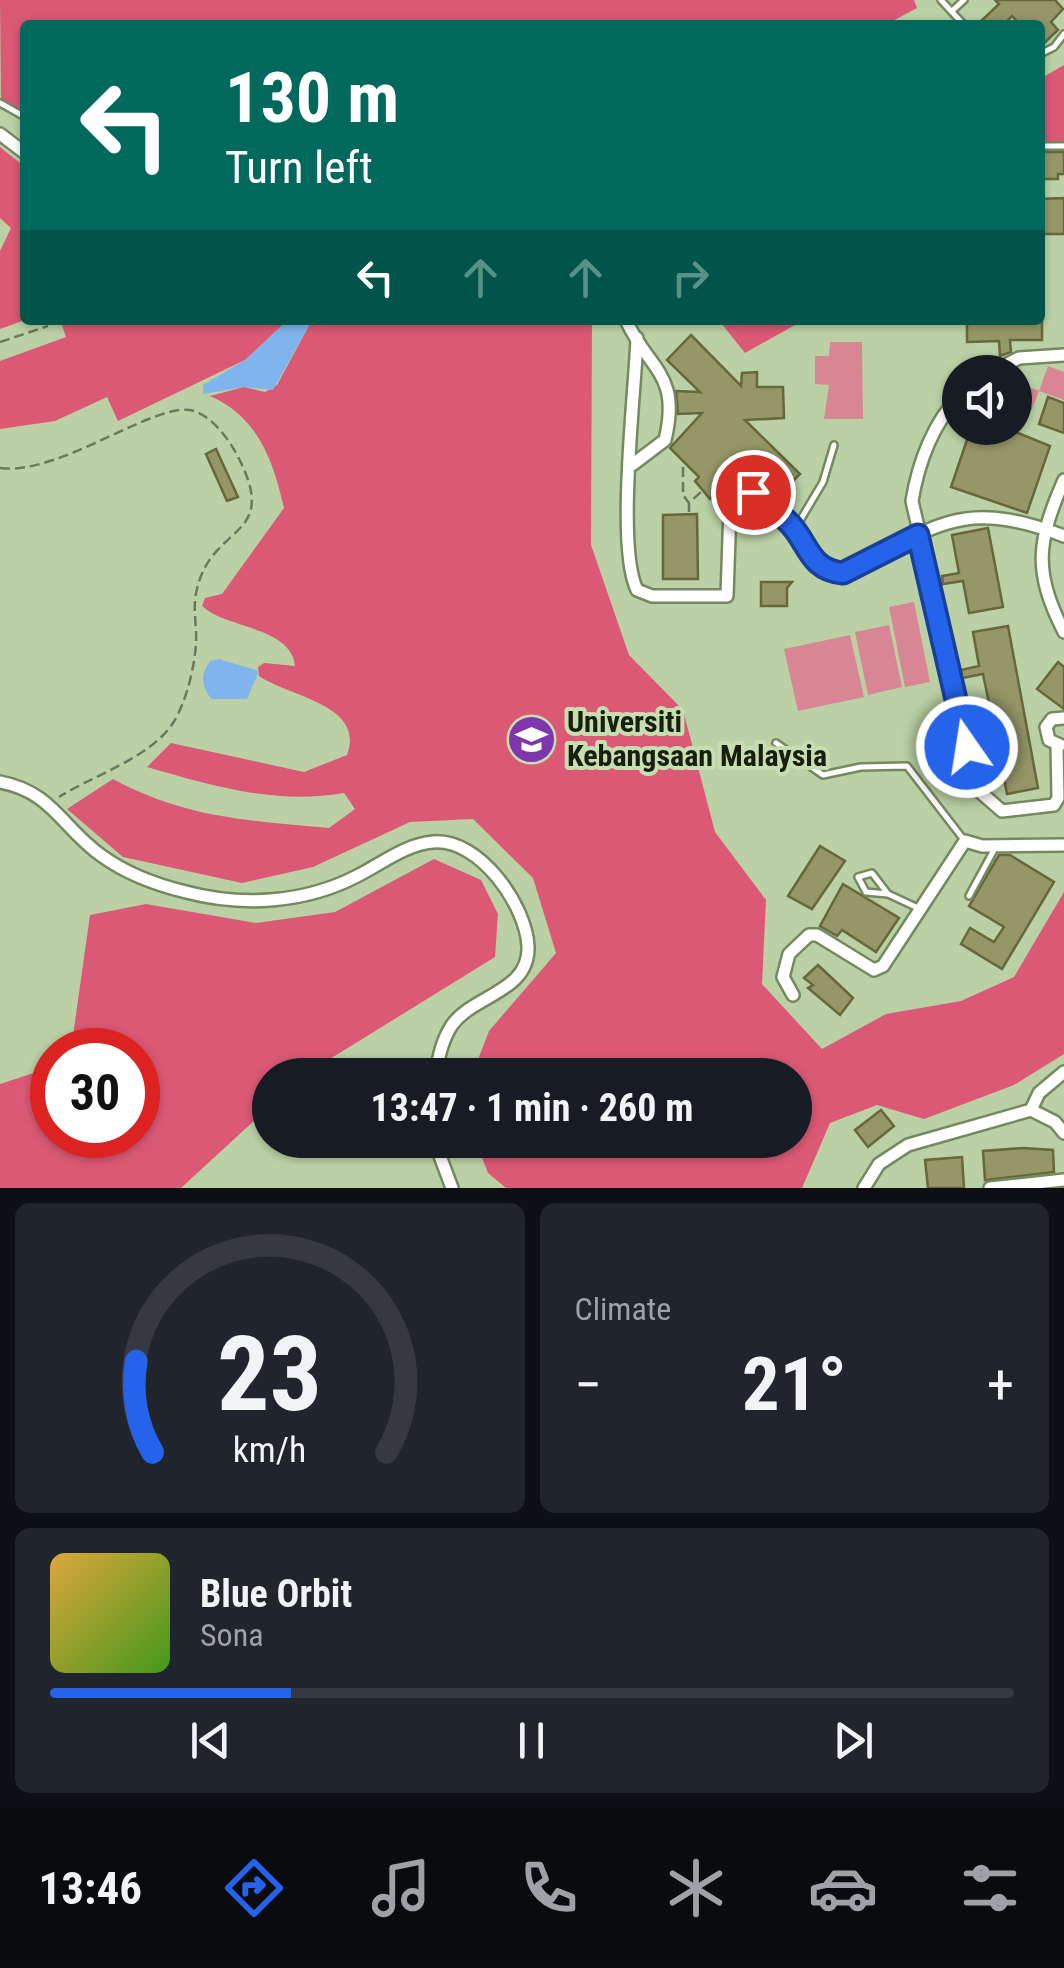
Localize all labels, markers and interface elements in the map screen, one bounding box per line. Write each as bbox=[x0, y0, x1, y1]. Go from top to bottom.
text: 130 m bbox=[225, 57, 399, 139]
icon: left bbox=[60, 60, 190, 190]
text: Turn left bbox=[225, 141, 373, 194]
icon: left bbox=[348, 250, 403, 305]
icon: ahead bbox=[453, 250, 508, 305]
icon: ahead bbox=[558, 250, 613, 305]
icon: right bbox=[663, 250, 718, 305]
map controls bbox=[942, 355, 1032, 445]
button: sound bbox=[942, 355, 1032, 445]
pin bbox=[711, 450, 796, 535]
icon: arrive bbox=[726, 465, 781, 520]
position arrow bbox=[915, 695, 1019, 799]
place label: Universiti Kebangsaan Malaysia bbox=[567, 704, 827, 773]
school or university icon: Universiti Kebangsaan Malaysia bbox=[506, 713, 558, 765]
speed limit sign: 30 bbox=[30, 1028, 160, 1158]
text: 13:47 · 1 min · 260 m bbox=[371, 1086, 693, 1130]
text: Climate bbox=[575, 1290, 671, 1328]
text: 23 bbox=[217, 1314, 322, 1435]
text: 21° bbox=[742, 1340, 847, 1428]
text: − bbox=[575, 1353, 602, 1417]
text: + bbox=[987, 1353, 1014, 1417]
text: km/h bbox=[233, 1429, 307, 1471]
text: Blue Orbit bbox=[200, 1572, 352, 1616]
text: Sona bbox=[200, 1616, 263, 1654]
icon: previous bbox=[183, 1713, 238, 1768]
icon: pause bbox=[504, 1713, 559, 1768]
icon: next bbox=[826, 1713, 881, 1768]
icon: directions bbox=[219, 1853, 289, 1923]
icon: music bbox=[366, 1853, 436, 1923]
icon: phone bbox=[514, 1853, 584, 1923]
icon: climate bbox=[661, 1853, 731, 1923]
icon: car bbox=[808, 1853, 878, 1923]
icon: filters bbox=[955, 1853, 1025, 1923]
text: 13:46 bbox=[39, 1862, 142, 1915]

